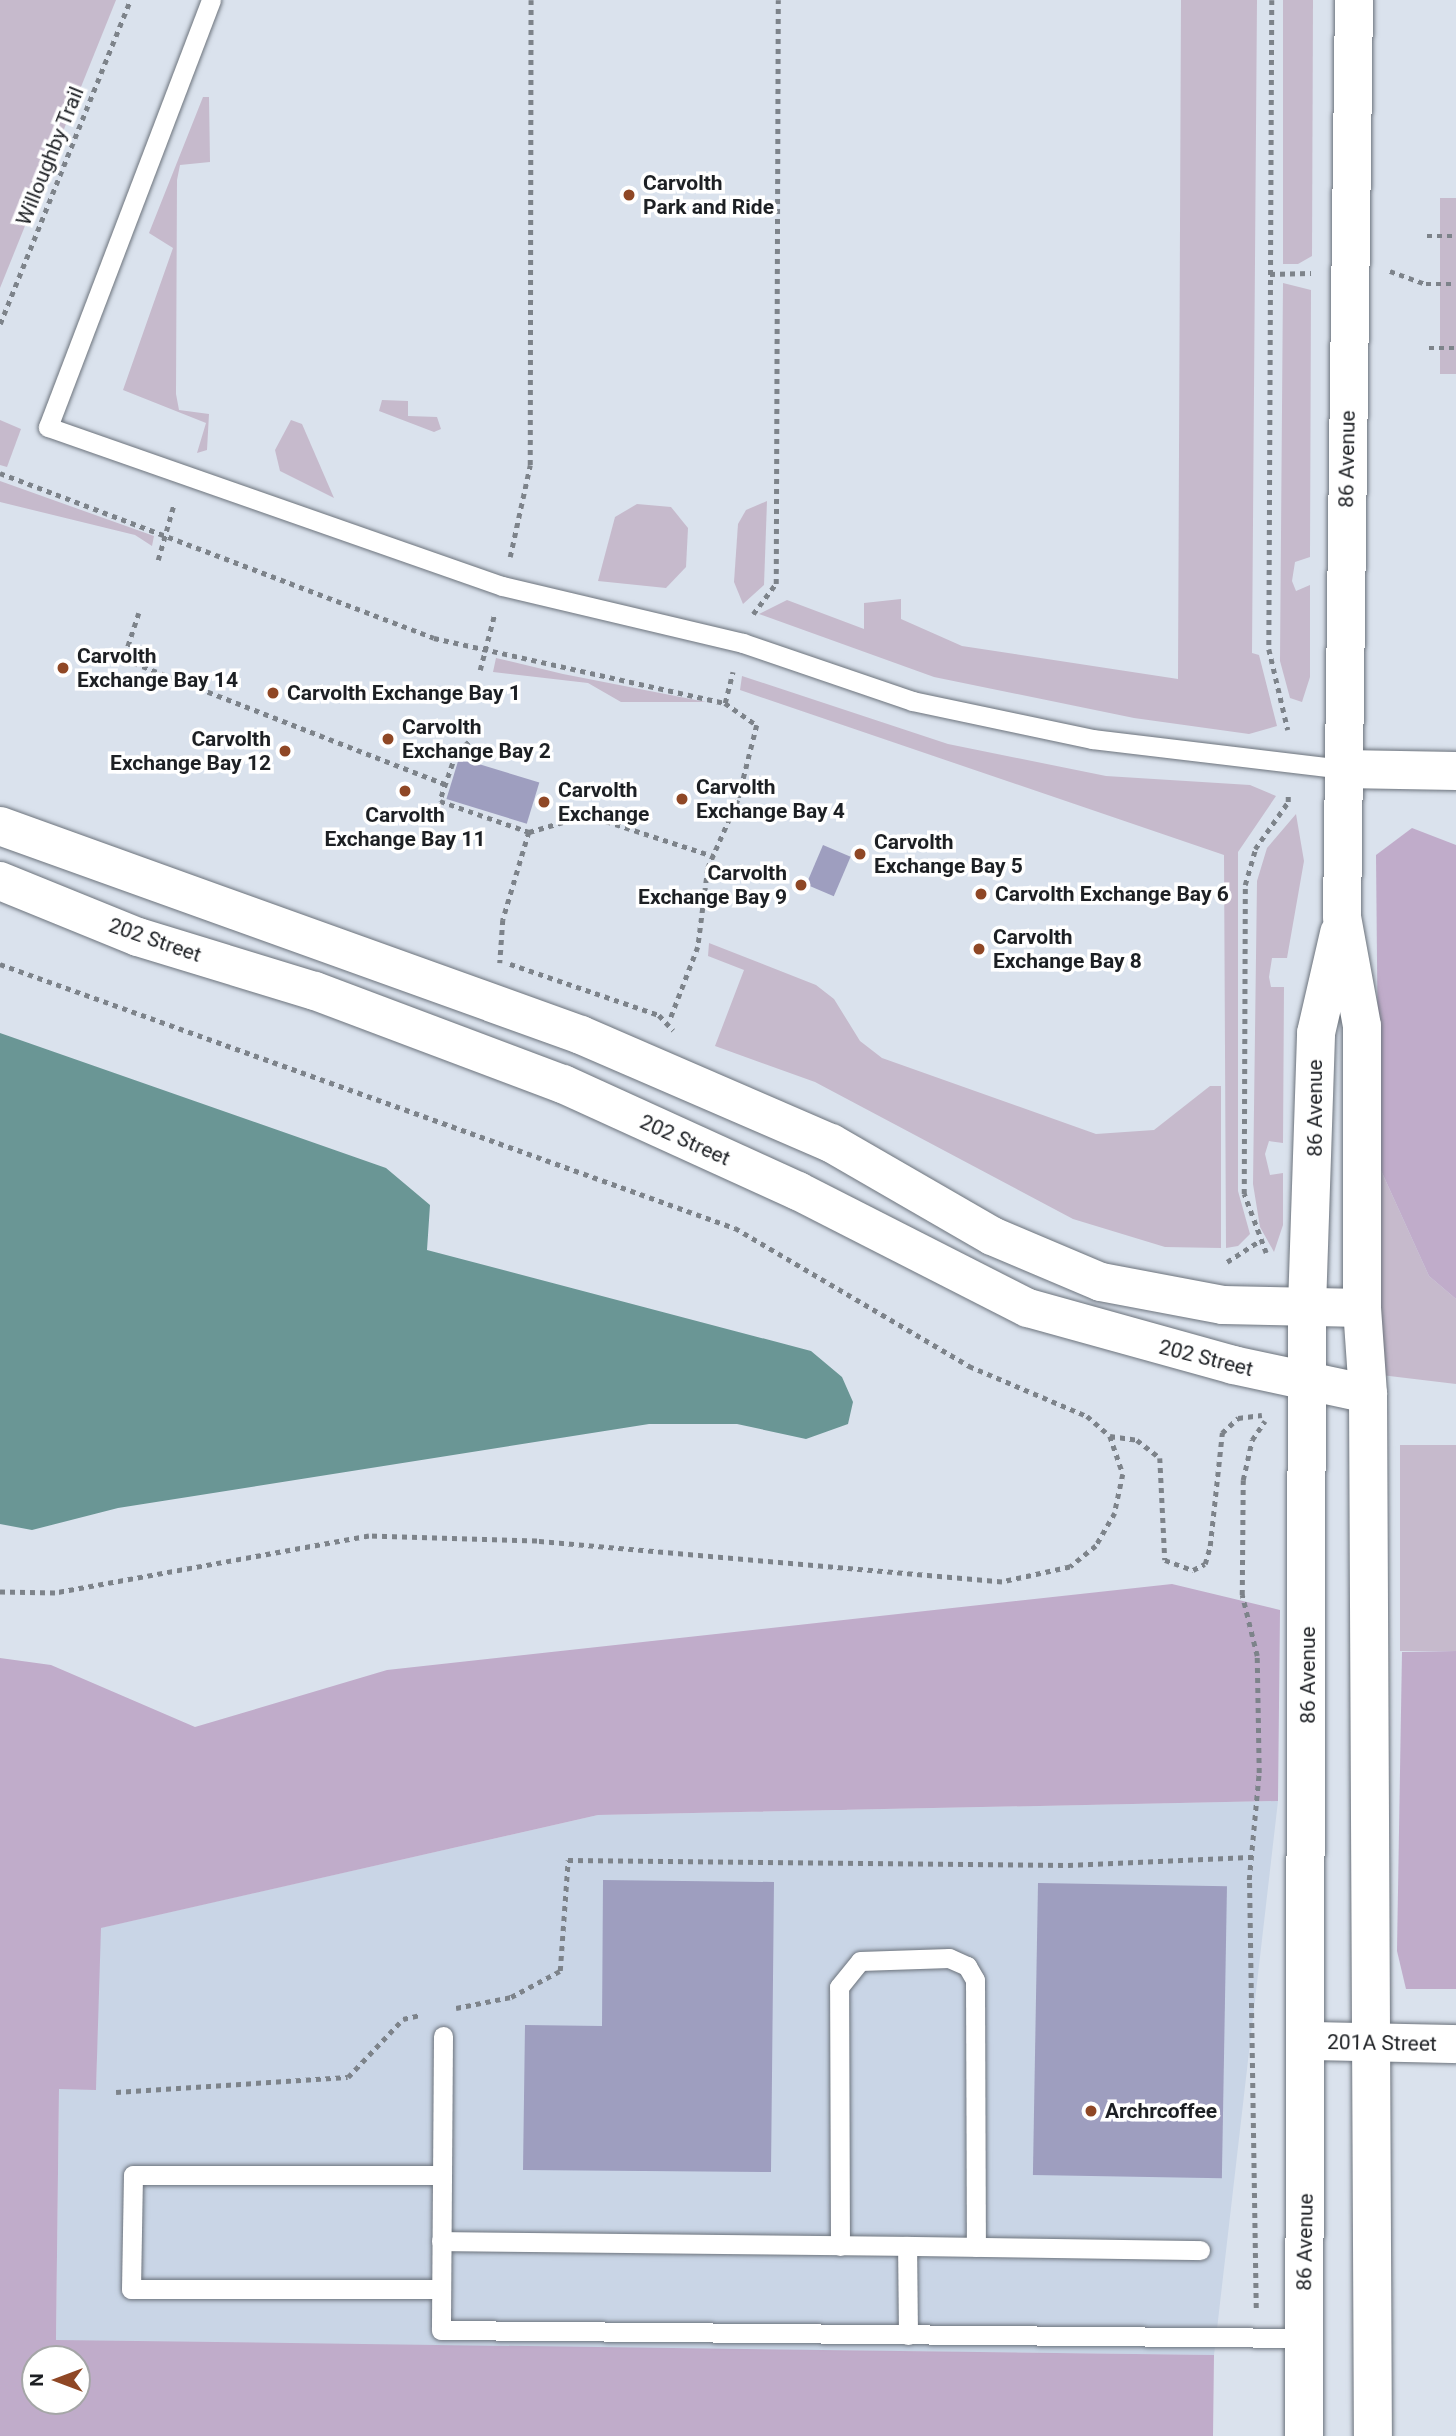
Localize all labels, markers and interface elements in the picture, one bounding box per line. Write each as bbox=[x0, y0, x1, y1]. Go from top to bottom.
street label: Willoughby Trail bbox=[11, 83, 89, 229]
place label: Carvolth Park and Ride bbox=[643, 170, 774, 220]
marker: Carvolth Park and Ride bbox=[621, 187, 637, 203]
street label: 86 Avenue bbox=[1334, 410, 1360, 508]
place label: Carvolth Exchange Bay 14 bbox=[77, 643, 238, 693]
marker: Carvolth Exchange Bay 14 bbox=[55, 660, 71, 676]
place label: Carvolth Exchange Bay 1 bbox=[287, 680, 521, 706]
marker: Carvolth Exchange Bay 1 bbox=[265, 685, 281, 701]
place label: Carvolth Exchange Bay 2 bbox=[402, 714, 551, 764]
place label: Carvolth Exchange Bay 12 bbox=[110, 726, 271, 776]
marker: Carvolth Exchange Bay 2 bbox=[380, 731, 396, 747]
marker: Carvolth Exchange Bay 12 bbox=[277, 743, 293, 759]
place label: Carvolth Exchange Bay 4 bbox=[696, 774, 845, 824]
place label: Carvolth Exchange bbox=[558, 777, 649, 827]
marker: Carvolth Exchange Bay 11 bbox=[397, 783, 413, 799]
marker: Carvolth Exchange Bay 4 bbox=[674, 791, 690, 807]
marker: Carvolth Exchange bbox=[536, 794, 552, 810]
place label: Carvolth Exchange Bay 11 bbox=[325, 802, 485, 852]
place label: Carvolth Exchange Bay 5 bbox=[874, 829, 1023, 879]
marker: Carvolth Exchange Bay 5 bbox=[852, 846, 868, 862]
place label: Carvolth Exchange Bay 9 bbox=[638, 860, 787, 910]
marker: Carvolth Exchange Bay 9 bbox=[793, 877, 809, 893]
place label: Carvolth Exchange Bay 6 bbox=[995, 881, 1229, 907]
marker: Carvolth Exchange Bay 6 bbox=[973, 886, 989, 902]
street label: 202 Street bbox=[106, 912, 204, 968]
place label: Carvolth Exchange Bay 8 bbox=[993, 924, 1142, 974]
marker: Carvolth Exchange Bay 8 bbox=[971, 941, 987, 957]
street label: 86 Avenue bbox=[1302, 1059, 1328, 1157]
street label: 202 Street bbox=[636, 1109, 734, 1171]
street label: 202 Street bbox=[1156, 1334, 1256, 1382]
street label: 86 Avenue bbox=[1295, 1626, 1321, 1724]
street label: 201A Street bbox=[1327, 2029, 1437, 2057]
place label: Archrcoffee bbox=[1105, 2098, 1217, 2124]
marker: Archrcoffee bbox=[1083, 2103, 1099, 2119]
street label: 86 Avenue bbox=[1292, 2193, 1318, 2291]
north arrow bbox=[21, 2345, 91, 2415]
text: N bbox=[25, 2373, 48, 2387]

